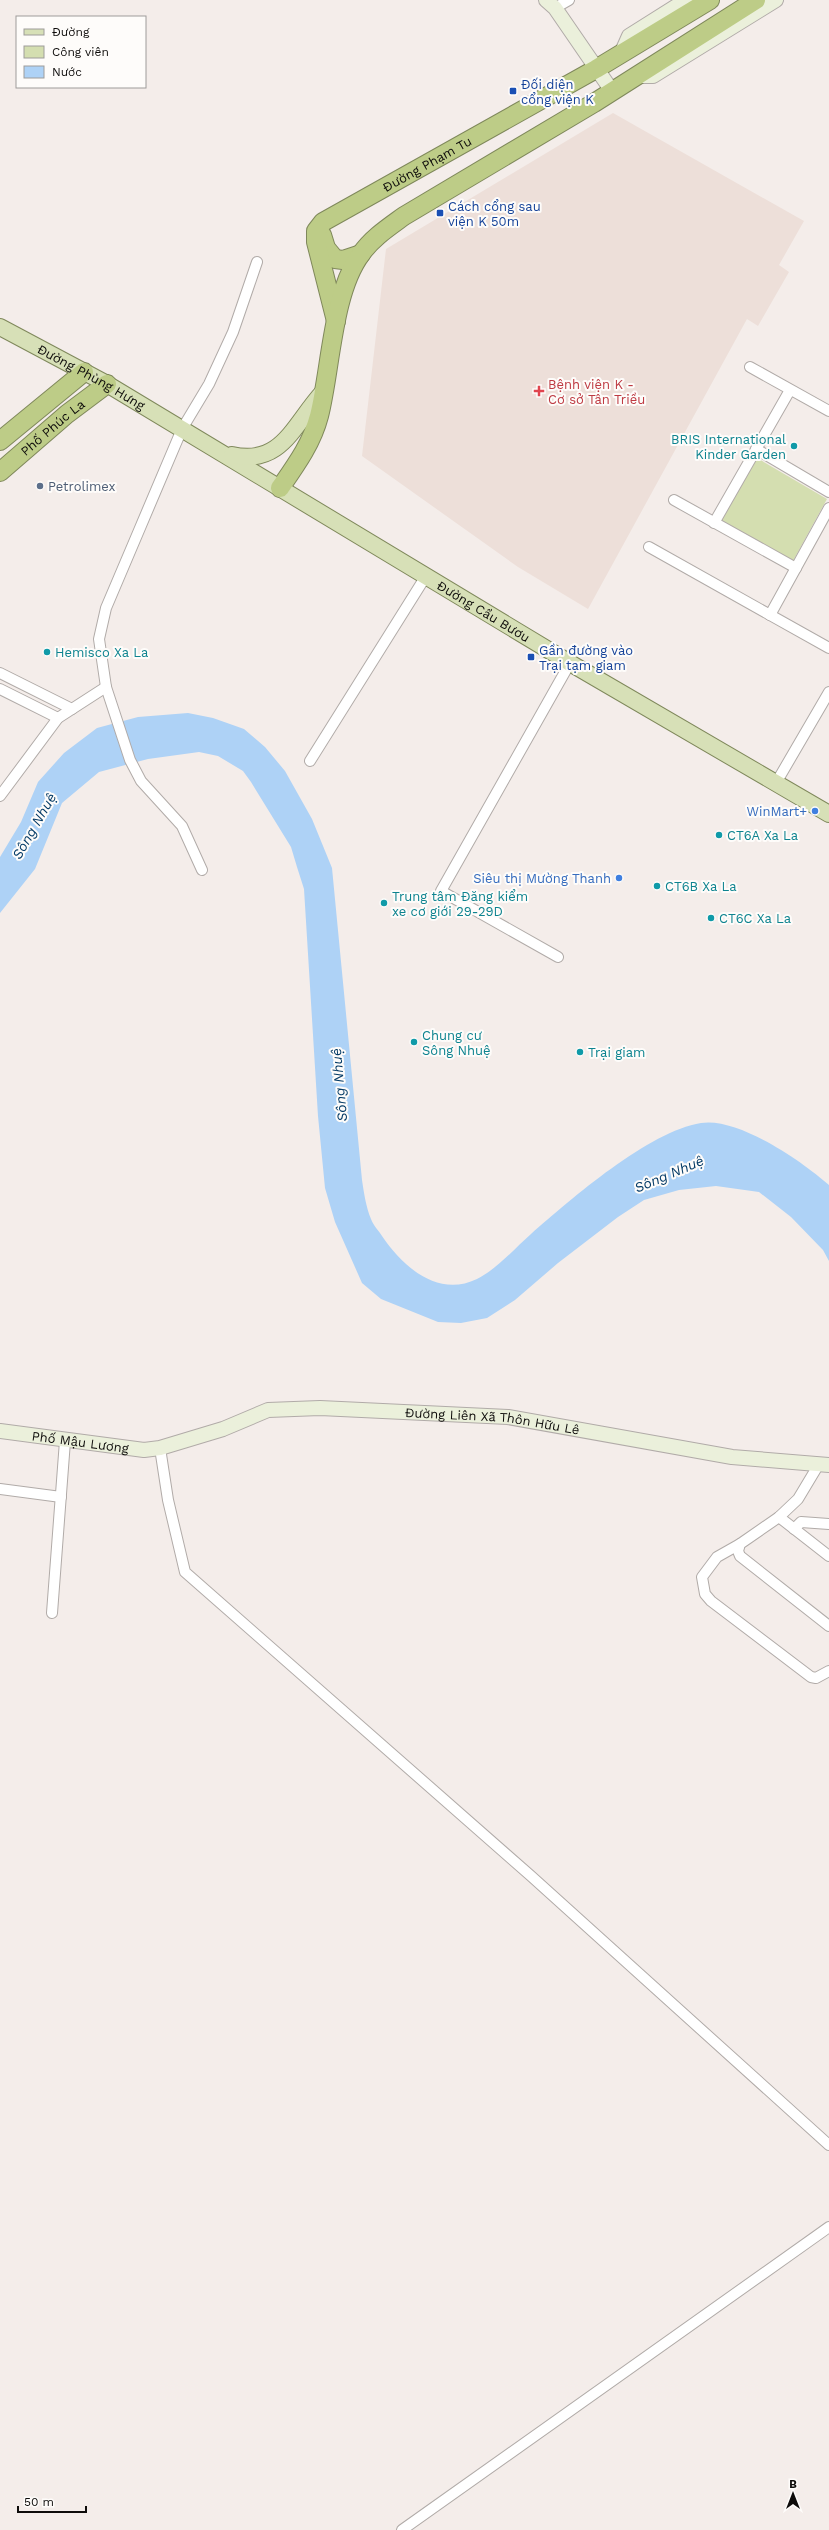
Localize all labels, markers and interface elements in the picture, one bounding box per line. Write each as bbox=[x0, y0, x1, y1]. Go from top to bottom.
legend bbox=[16, 16, 146, 88]
text: Đường bbox=[52, 25, 90, 39]
text: Công viên bbox=[52, 45, 109, 59]
text: Nước bbox=[52, 65, 82, 79]
place label: Đối diện cổng viện K bbox=[521, 77, 594, 107]
marker: Đối diện cổng viện K bbox=[508, 86, 518, 96]
street label: Đường Phạm Tu bbox=[380, 133, 474, 195]
place label: Cách cổng sau viện K 50m bbox=[448, 199, 541, 229]
marker: Cách cổng sau viện K 50m bbox=[435, 208, 445, 218]
street label: Đường Phùng Hưng bbox=[35, 341, 148, 413]
place label: Bệnh viện K - Cơ sở Tân Triều bbox=[548, 377, 645, 407]
marker: Bệnh viện K - Cơ sở Tân Triều bbox=[533, 385, 545, 397]
street label: Phố Phúc La bbox=[18, 396, 88, 459]
place label: BRIS International Kinder Garden bbox=[671, 432, 786, 462]
marker: BRIS International Kinder Garden bbox=[789, 441, 799, 451]
place label: Petrolimex bbox=[48, 479, 116, 494]
marker: Petrolimex bbox=[35, 481, 45, 491]
street label: Đường Cầu Bươu bbox=[434, 578, 533, 645]
place label: Gần đường vào Trại tạm giam bbox=[539, 643, 633, 673]
place label: Hemisco Xa La bbox=[55, 645, 149, 660]
marker: Hemisco Xa La bbox=[42, 647, 52, 657]
marker: Gần đường vào Trại tạm giam bbox=[526, 652, 536, 662]
water label: Sông Nhuệ bbox=[9, 790, 59, 862]
place label: WinMart+ bbox=[746, 804, 807, 819]
marker: WinMart+ bbox=[810, 806, 820, 816]
place label: CT6A Xa La bbox=[727, 828, 799, 843]
marker: CT6A Xa La bbox=[714, 830, 724, 840]
place label: Siêu thị Mường Thanh bbox=[473, 871, 611, 886]
marker: Siêu thị Mường Thanh bbox=[614, 873, 624, 883]
place label: CT6B Xa La bbox=[665, 879, 737, 894]
marker: CT6B Xa La bbox=[652, 881, 662, 891]
place label: Trung tâm Đăng kiểm xe cơ giới 29-29D bbox=[392, 889, 528, 919]
marker: Trung tâm Đăng kiểm xe cơ giới 29-29D bbox=[379, 898, 389, 908]
place label: CT6C Xa La bbox=[719, 911, 792, 926]
marker: CT6C Xa La bbox=[706, 913, 716, 923]
place label: Chung cư Sông Nhuệ bbox=[422, 1028, 491, 1058]
marker: Chung cư Sông Nhuệ bbox=[409, 1037, 419, 1047]
place label: Trại giam bbox=[588, 1045, 645, 1060]
marker: Trại giam bbox=[575, 1047, 585, 1057]
water label: Sông Nhuệ bbox=[328, 1048, 350, 1122]
water label: Sông Nhuệ bbox=[632, 1152, 706, 1196]
street label: Đường Liên Xã Thôn Hữu Lê bbox=[405, 1405, 581, 1438]
street label: Phố Mậu Lương bbox=[31, 1428, 130, 1456]
north arrow bbox=[773, 2474, 813, 2514]
text: B bbox=[789, 2478, 797, 2491]
scale bar bbox=[18, 2488, 86, 2514]
text: 50 m bbox=[24, 2495, 54, 2509]

